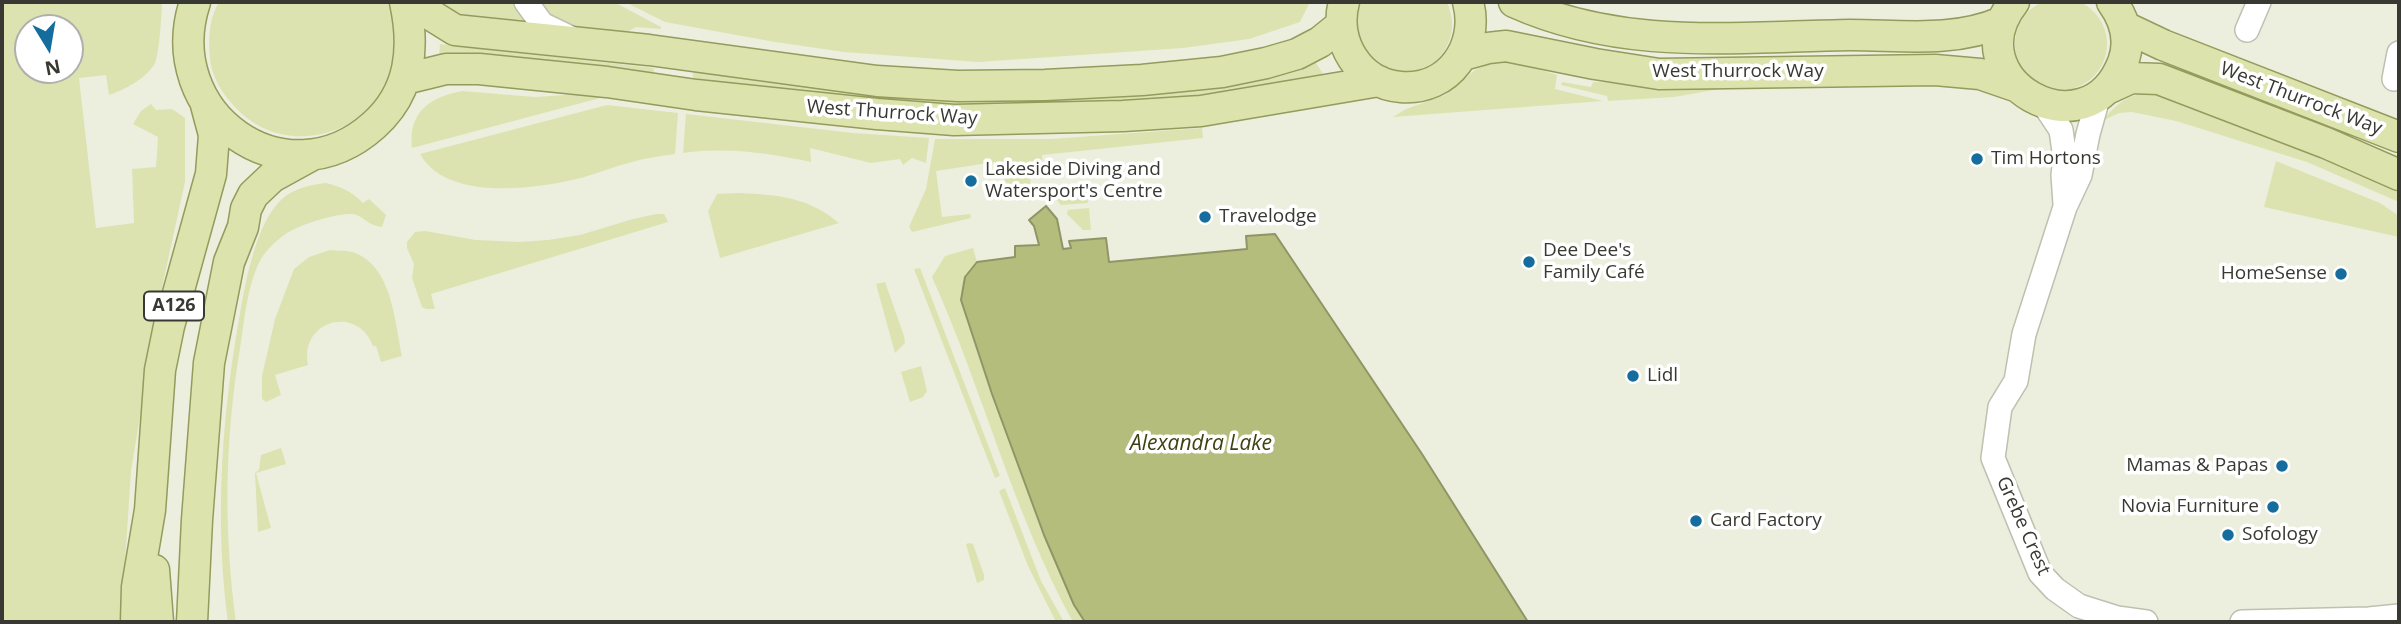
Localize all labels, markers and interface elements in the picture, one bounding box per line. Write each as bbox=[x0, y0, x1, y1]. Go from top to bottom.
north arrow bbox=[14, 14, 84, 84]
text: N bbox=[43, 53, 63, 82]
street label: West Thurrock Way bbox=[2217, 58, 2385, 140]
street label: West Thurrock Way bbox=[1652, 61, 1824, 83]
street label: West Thurrock Way bbox=[806, 96, 978, 130]
place label: Tim Hortons bbox=[1991, 148, 2101, 170]
marker: Tim Hortons bbox=[1969, 151, 1985, 167]
place label: Lakeside Diving and Watersport's Centre bbox=[985, 159, 1163, 203]
marker: Lakeside Diving and Watersport's Centre bbox=[963, 173, 979, 189]
place label: Travelodge bbox=[1219, 206, 1317, 228]
marker: Travelodge bbox=[1197, 209, 1213, 225]
place label: Dee Dee's Family Café bbox=[1543, 240, 1645, 284]
marker: Dee Dee's Family Café bbox=[1521, 254, 1537, 270]
place label: HomeSense bbox=[2221, 263, 2327, 285]
marker: HomeSense bbox=[2333, 266, 2349, 282]
road number: A126 bbox=[144, 292, 204, 320]
place label: Lidl bbox=[1647, 365, 1678, 387]
marker: Lidl bbox=[1625, 368, 1641, 384]
water label: Alexandra Lake bbox=[1130, 431, 1272, 457]
place label: Mamas & Papas bbox=[2126, 455, 2268, 477]
marker: Mamas & Papas bbox=[2274, 458, 2290, 474]
street label: Grebe Crest bbox=[1991, 473, 2055, 579]
place label: Novia Furniture bbox=[2121, 496, 2259, 518]
marker: Novia Furniture bbox=[2265, 499, 2281, 515]
place label: Card Factory bbox=[1710, 510, 1822, 532]
marker: Card Factory bbox=[1688, 513, 1704, 529]
place label: Sofology bbox=[2242, 524, 2318, 546]
marker: Sofology bbox=[2220, 527, 2236, 543]

